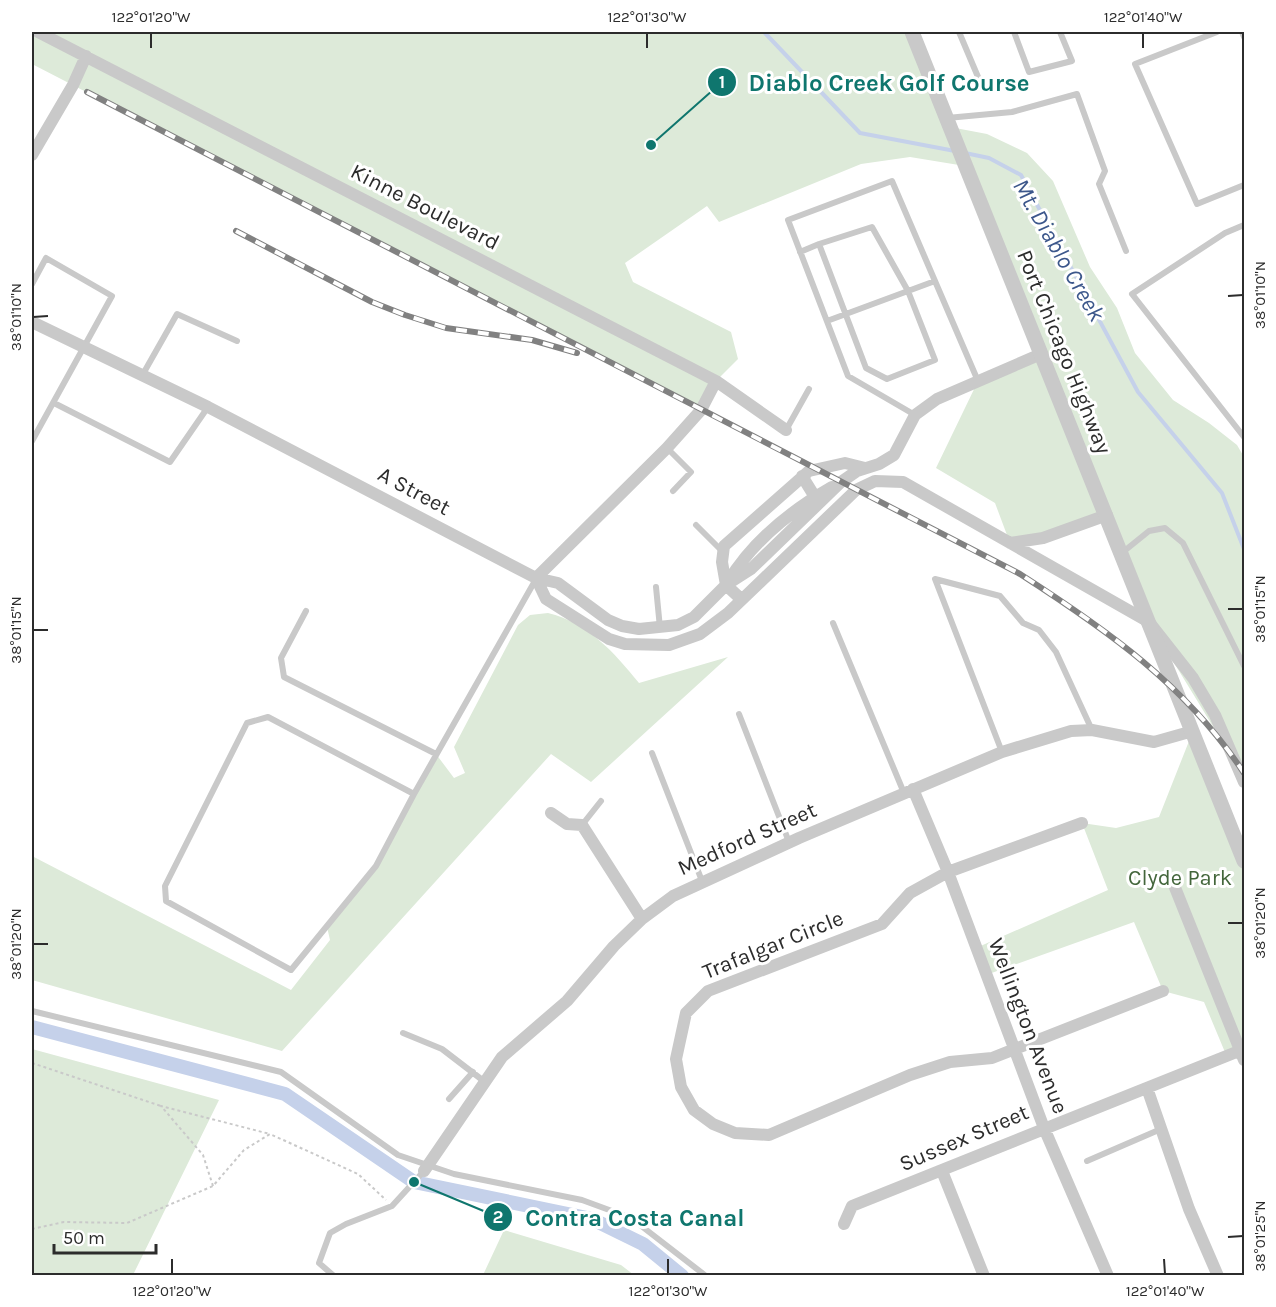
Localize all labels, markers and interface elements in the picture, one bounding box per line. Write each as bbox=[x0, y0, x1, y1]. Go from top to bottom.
text: 122°01'20"W bbox=[112, 8, 191, 26]
text: 122°01'30"W bbox=[607, 8, 687, 26]
text: 122°01'40"W bbox=[1104, 8, 1183, 26]
callout: Diablo Creek Golf Course bbox=[707, 61, 1042, 103]
text: Diablo Creek Golf Course bbox=[748, 69, 1030, 97]
text: 1 bbox=[719, 71, 725, 93]
street label: Kinne Boulevard bbox=[346, 158, 504, 256]
water label: Mt. Diablo Creek bbox=[1007, 174, 1111, 327]
street label: Port Chicago Highway bbox=[1011, 246, 1117, 458]
text: 38°01'10"N bbox=[1251, 261, 1269, 329]
text: 38°01'10"N bbox=[7, 283, 25, 351]
street label: A Street bbox=[373, 461, 455, 521]
text: 38°01'15"N bbox=[1251, 575, 1269, 643]
text: 38°01'15"N bbox=[7, 596, 25, 664]
street label: Medford Street bbox=[674, 797, 820, 881]
park label: Clyde Park bbox=[1128, 865, 1232, 891]
text: 38°01'20"N bbox=[1251, 887, 1269, 959]
street label: Trafalgar Circle bbox=[699, 905, 847, 985]
text: 38°01'20"N bbox=[7, 908, 25, 980]
street label: Wellington Avenue bbox=[983, 935, 1073, 1117]
street label: Sussex Street bbox=[895, 1099, 1033, 1177]
callout: Contra Costa Canal bbox=[483, 1196, 756, 1238]
text: 38°01'25"N bbox=[1251, 1200, 1269, 1272]
text: Contra Costa Canal bbox=[525, 1204, 745, 1232]
text: 2 bbox=[493, 1206, 503, 1228]
scale bar bbox=[54, 1217, 156, 1255]
text: 50 m bbox=[63, 1227, 105, 1249]
text: 122°01'20"W bbox=[133, 1282, 212, 1300]
text: 122°01'30"W bbox=[628, 1282, 708, 1300]
text: 122°01'40"W bbox=[1126, 1282, 1205, 1300]

